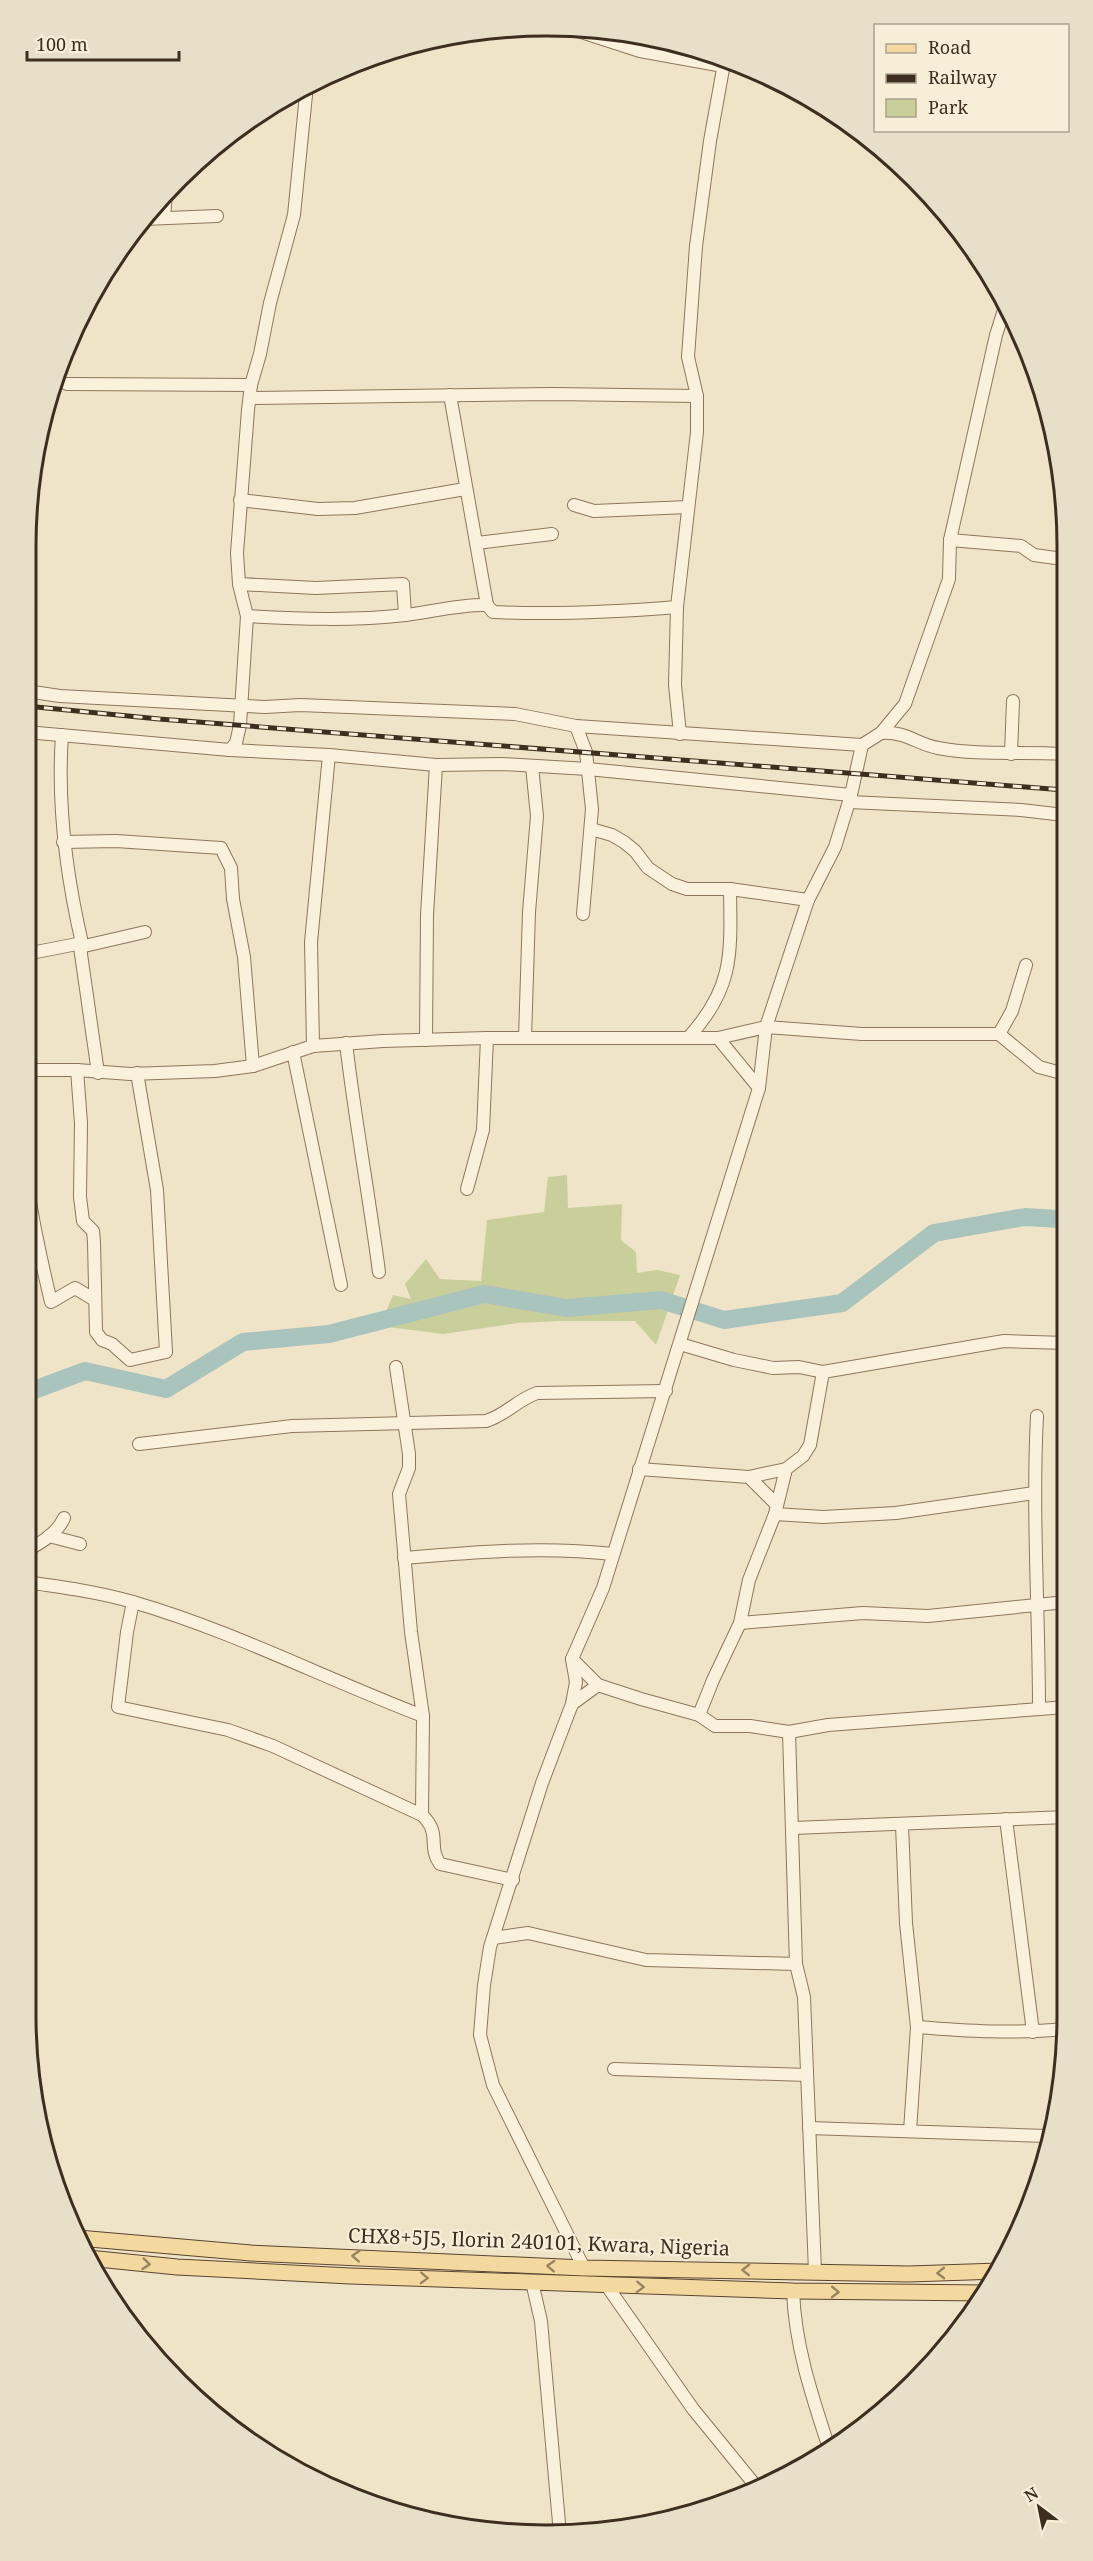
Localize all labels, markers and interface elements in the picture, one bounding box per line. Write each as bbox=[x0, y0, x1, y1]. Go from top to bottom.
scale bar bbox=[27, 24, 178, 62]
legend bbox=[874, 24, 1069, 132]
text: 100 m bbox=[36, 32, 88, 56]
text: Road bbox=[928, 35, 971, 59]
text: Railway bbox=[928, 65, 998, 89]
text: Park bbox=[928, 95, 968, 119]
street label: CHX8+5J5, Ilorin 240101, Kwara, Nigeria bbox=[348, 2221, 731, 2262]
one-way arrow bbox=[352, 2250, 361, 2263]
one-way arrow bbox=[141, 2257, 150, 2270]
one-way arrow bbox=[546, 2260, 555, 2273]
one-way arrow bbox=[741, 2264, 750, 2276]
one-way arrow bbox=[936, 2267, 945, 2279]
one-way arrow bbox=[420, 2272, 429, 2285]
one-way arrow bbox=[636, 2280, 645, 2293]
one-way arrow bbox=[831, 2286, 840, 2298]
north arrow bbox=[1009, 2477, 1069, 2537]
text: N bbox=[1020, 2481, 1043, 2507]

